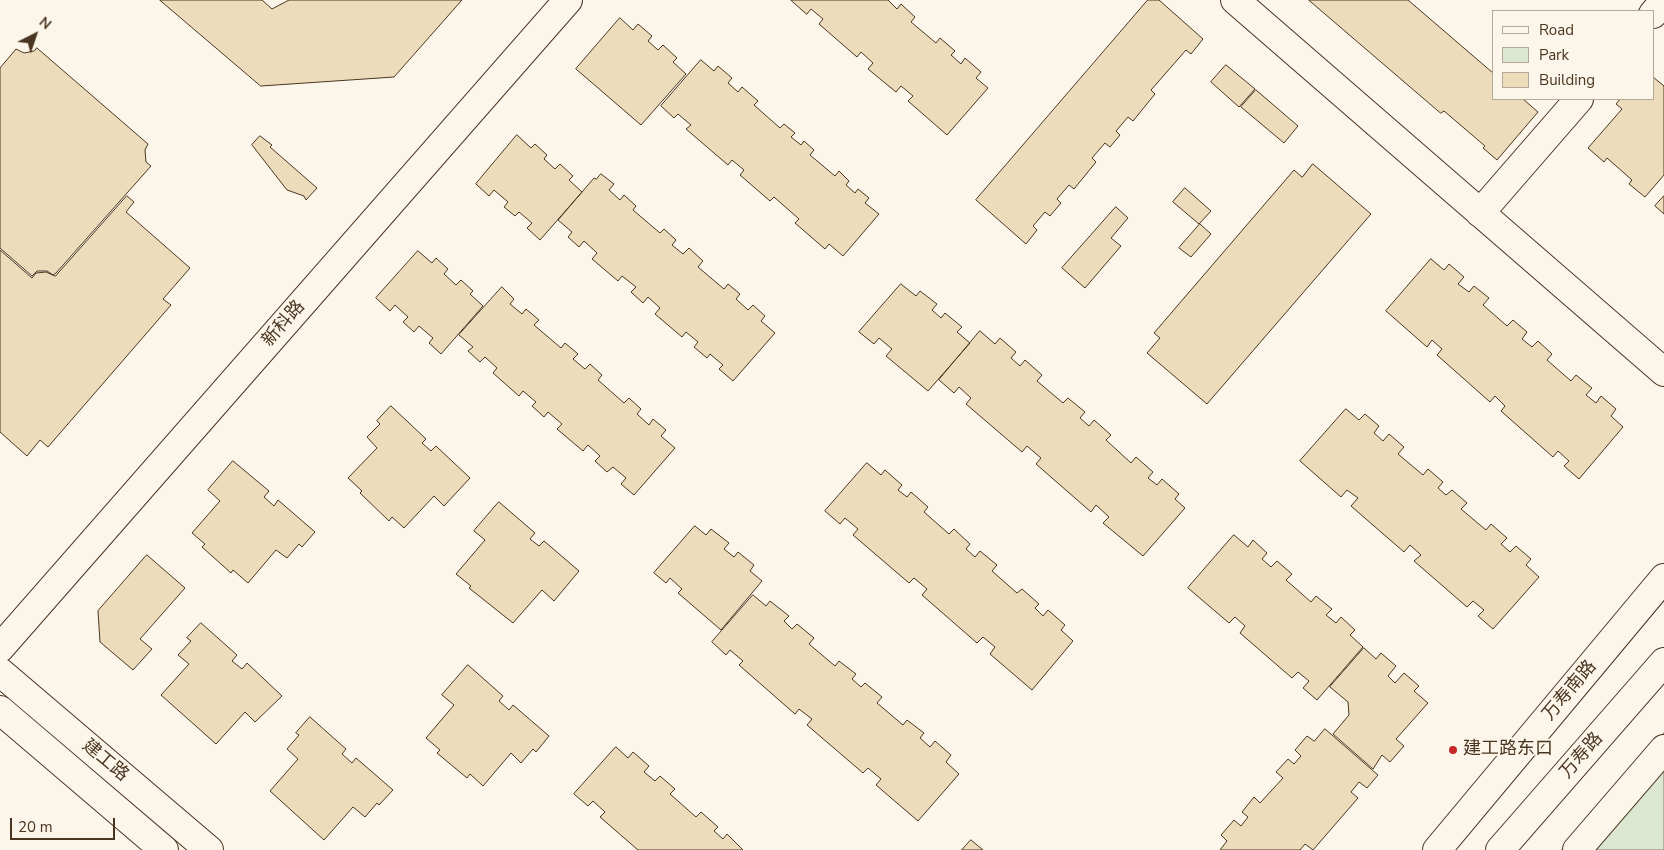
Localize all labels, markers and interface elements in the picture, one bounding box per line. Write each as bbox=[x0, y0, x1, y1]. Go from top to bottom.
north arrow bbox=[10, 10, 60, 60]
legend bbox=[1492, 10, 1654, 100]
text: N bbox=[35, 13, 55, 34]
text: Road bbox=[1539, 20, 1574, 40]
text: Park bbox=[1539, 45, 1569, 65]
text: Building bbox=[1539, 70, 1595, 90]
street label: 新科路 bbox=[258, 297, 310, 351]
street label: 万寿南路 bbox=[1539, 656, 1601, 726]
street label: 万寿路 bbox=[1556, 729, 1608, 783]
street label: 建工路 bbox=[77, 735, 133, 787]
place label: 建工路东口 bbox=[1463, 739, 1553, 761]
marker: 建工路东口 bbox=[1447, 744, 1459, 756]
scale bar bbox=[12, 808, 118, 840]
text: 20 m bbox=[18, 817, 53, 837]

